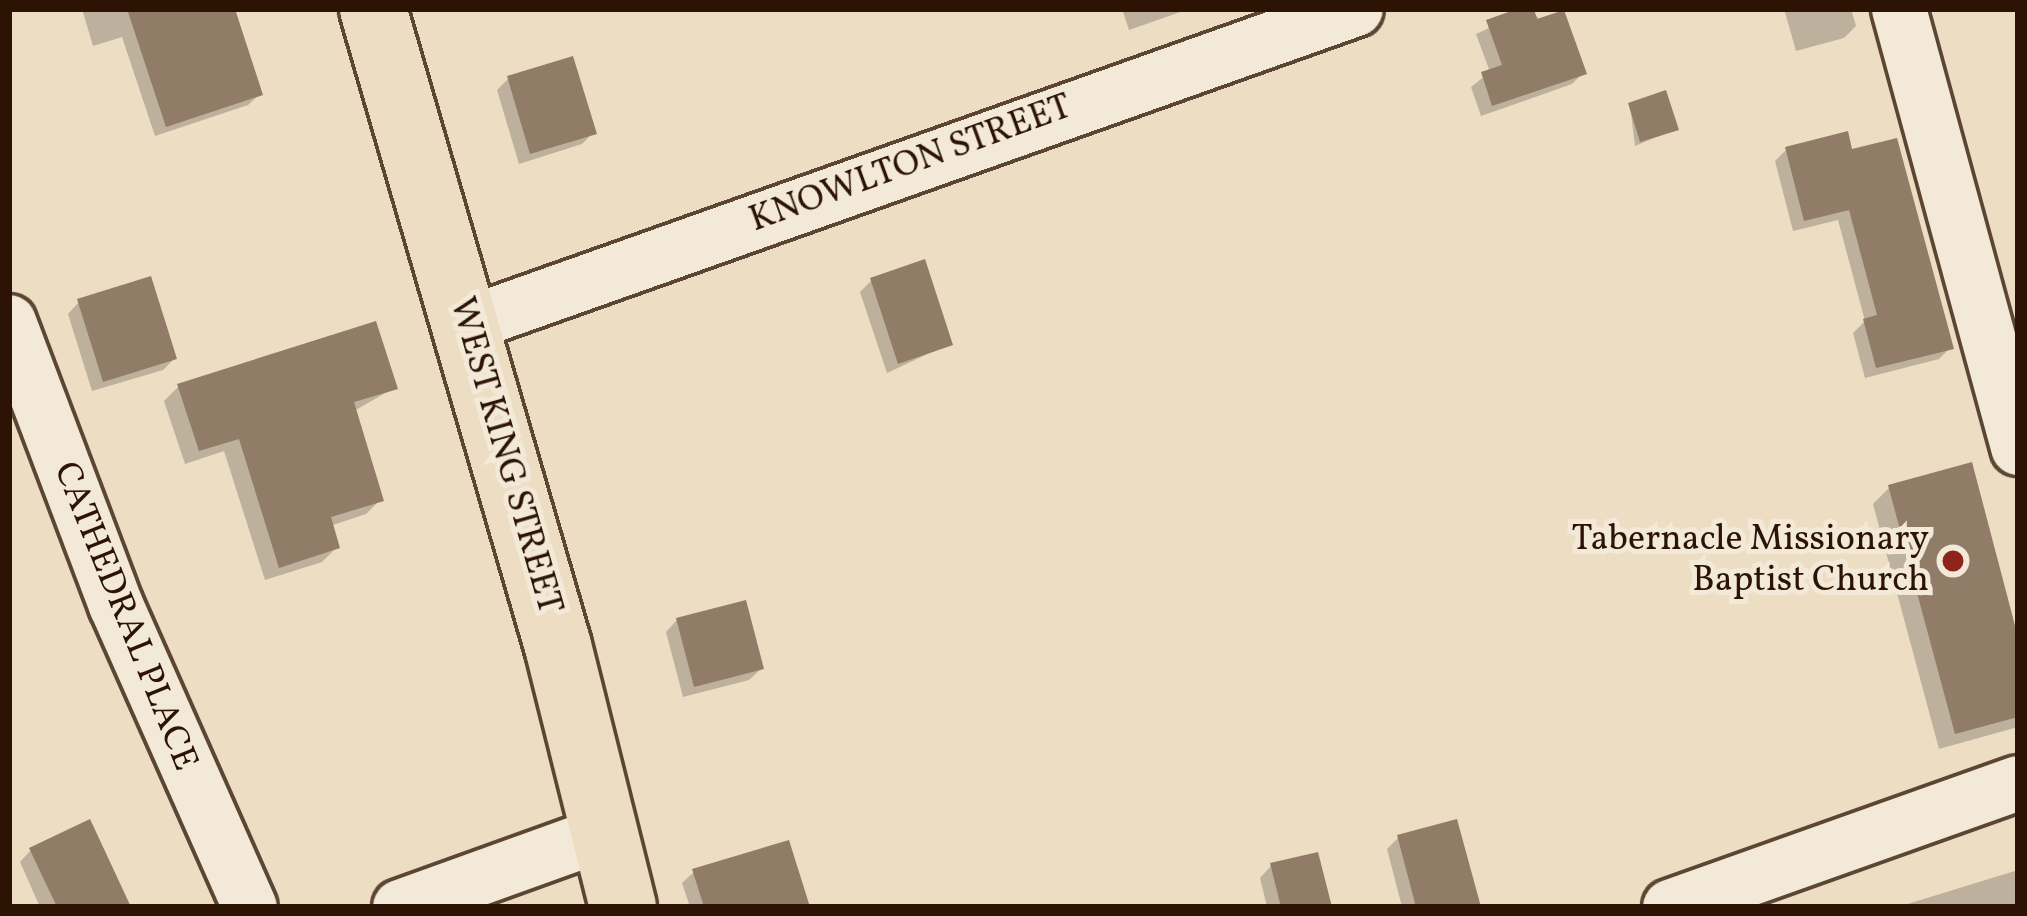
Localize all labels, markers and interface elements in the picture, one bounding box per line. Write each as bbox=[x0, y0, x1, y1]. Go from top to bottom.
street label: KNOWLTON STREET bbox=[744, 87, 1078, 243]
street label: WEST KING STREET bbox=[438, 292, 570, 620]
street label: CATHEDRAL PLACE bbox=[42, 456, 206, 778]
place label: Tabernacle Missionary Baptist Church bbox=[1572, 518, 1929, 603]
marker: Tabernacle Missionary Baptist Church bbox=[1940, 548, 1966, 574]

